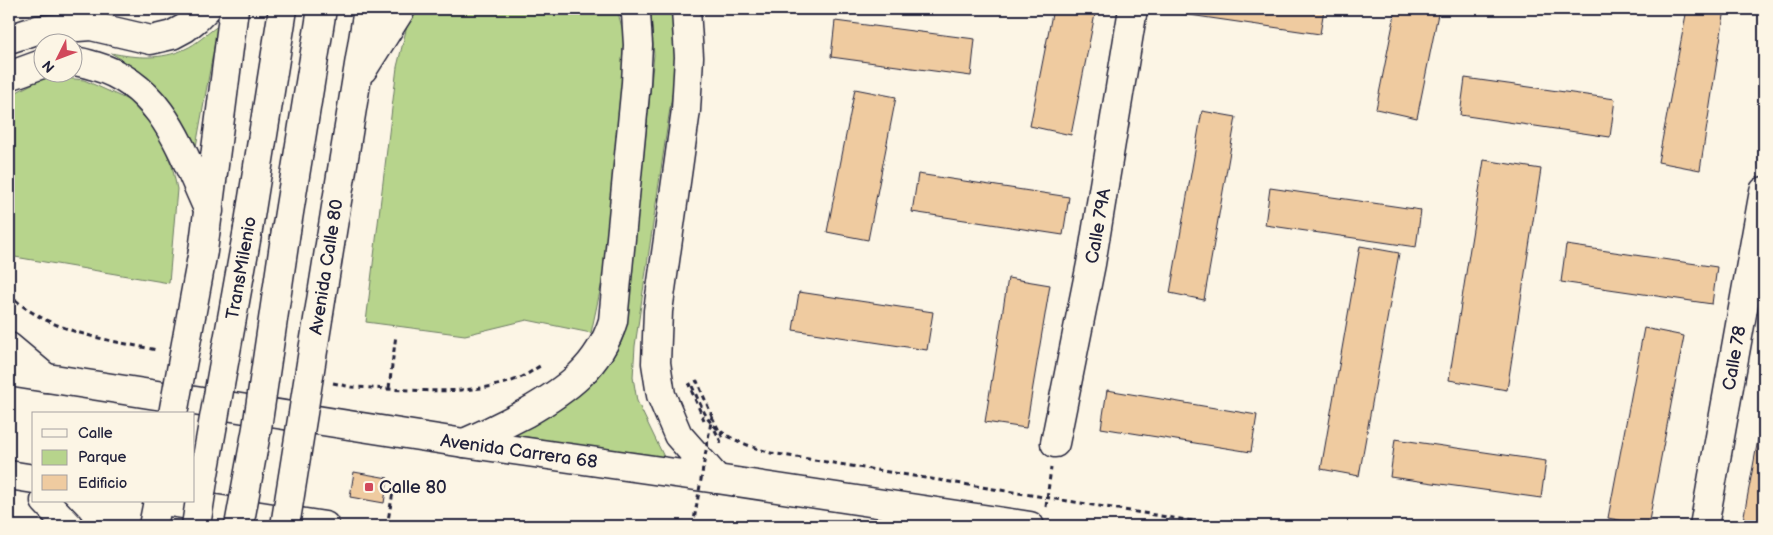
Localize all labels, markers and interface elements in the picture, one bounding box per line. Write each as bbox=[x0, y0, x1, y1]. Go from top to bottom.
north arrow bbox=[32, 32, 82, 82]
text: N bbox=[39, 57, 59, 76]
street label: Calle 79A bbox=[1082, 187, 1115, 265]
street label: Avenida Calle 80 bbox=[305, 198, 348, 336]
street label: TransMilenio bbox=[222, 215, 261, 321]
street label: Calle 78 bbox=[1718, 324, 1751, 392]
legend bbox=[32, 412, 195, 502]
text: Calle bbox=[78, 424, 113, 443]
street label: Avenida Carrera 68 bbox=[439, 430, 599, 473]
text: Parque bbox=[78, 448, 127, 467]
text: Edificio bbox=[78, 474, 127, 493]
place label: Calle 80 bbox=[379, 477, 447, 498]
marker: Calle 80 bbox=[363, 481, 375, 493]

